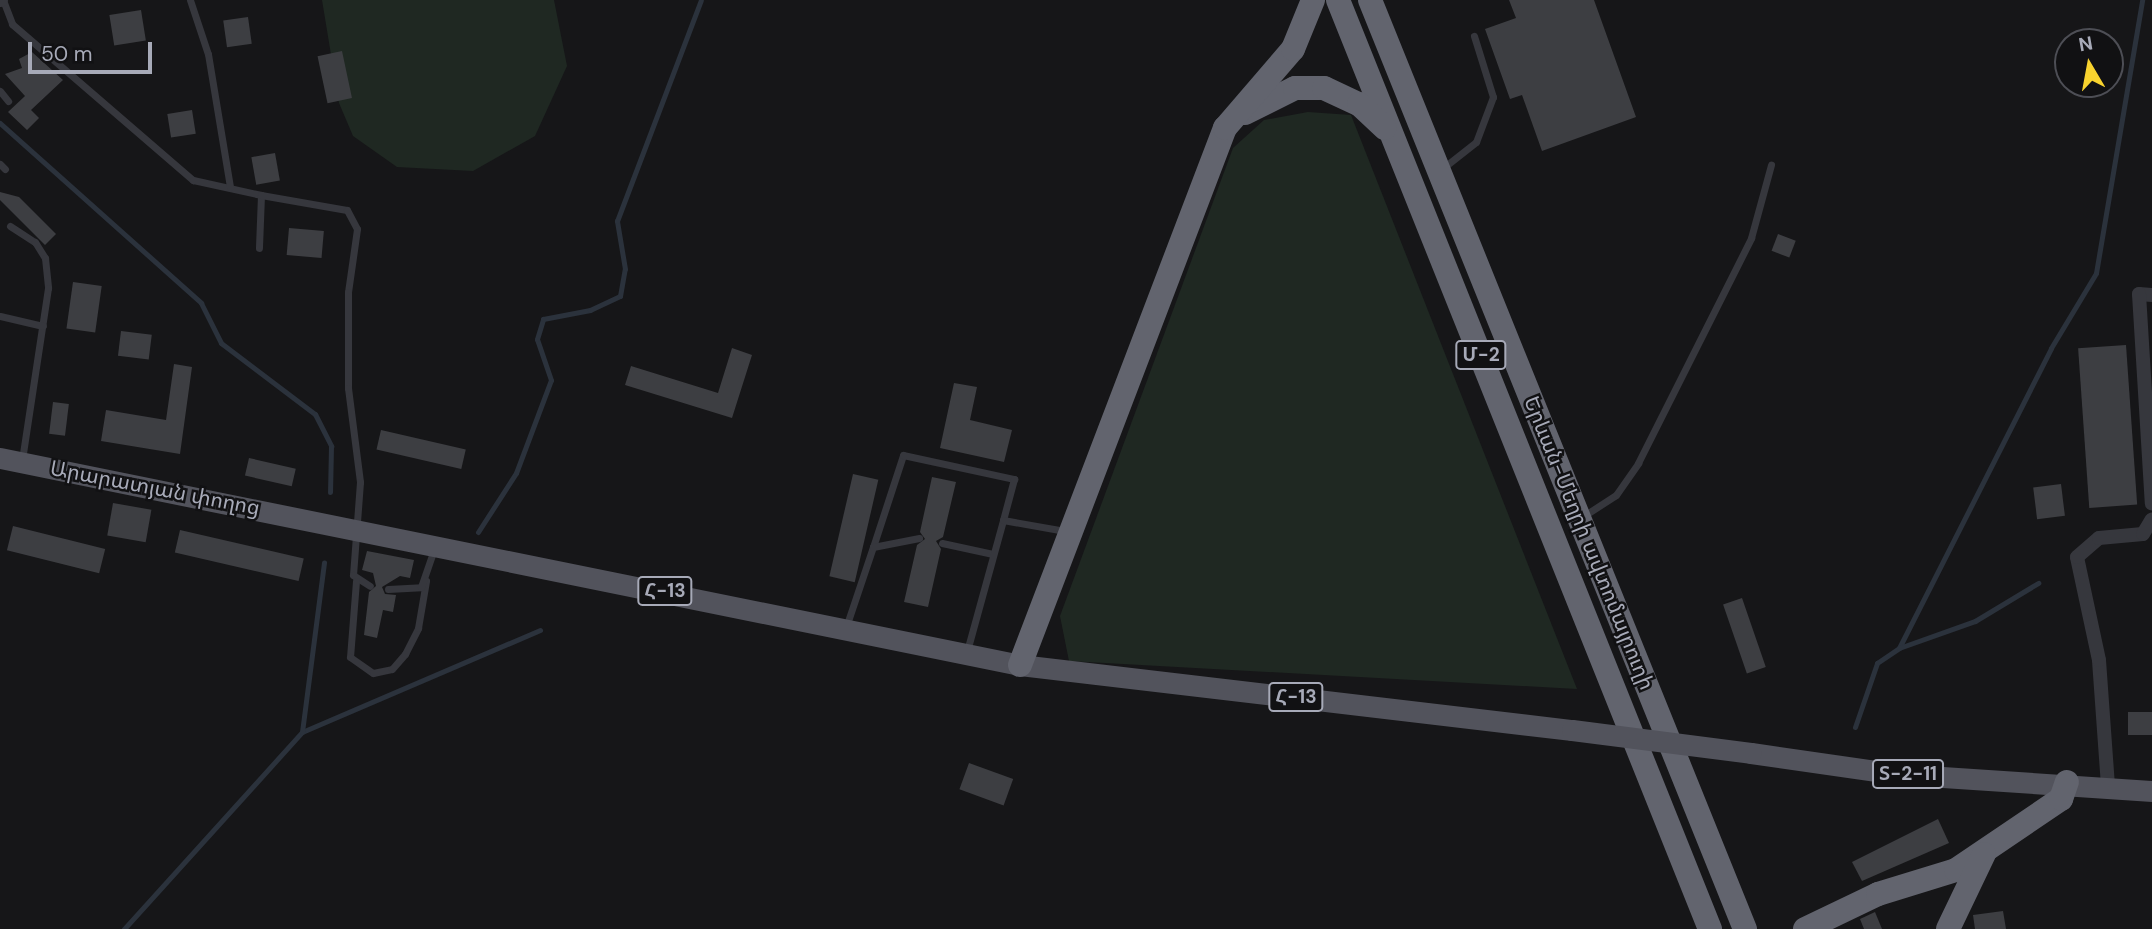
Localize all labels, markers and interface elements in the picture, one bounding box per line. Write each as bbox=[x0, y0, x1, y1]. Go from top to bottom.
scale bar bbox=[32, 28, 156, 72]
north arrow bbox=[2054, 28, 2124, 98]
text: N bbox=[2077, 30, 2095, 57]
text: 50 m bbox=[41, 40, 92, 68]
road number: Մ-2 bbox=[1455, 340, 1507, 370]
street label: Երևան-Մեղրի ավտոմայրուղի bbox=[1518, 393, 1660, 693]
street label: Արարատյան փողոց bbox=[48, 455, 262, 521]
road number: Հ-13 bbox=[637, 576, 693, 606]
road number: Հ-13 bbox=[1268, 682, 1324, 712]
road number: Տ-2-11 bbox=[1871, 758, 1945, 790]

